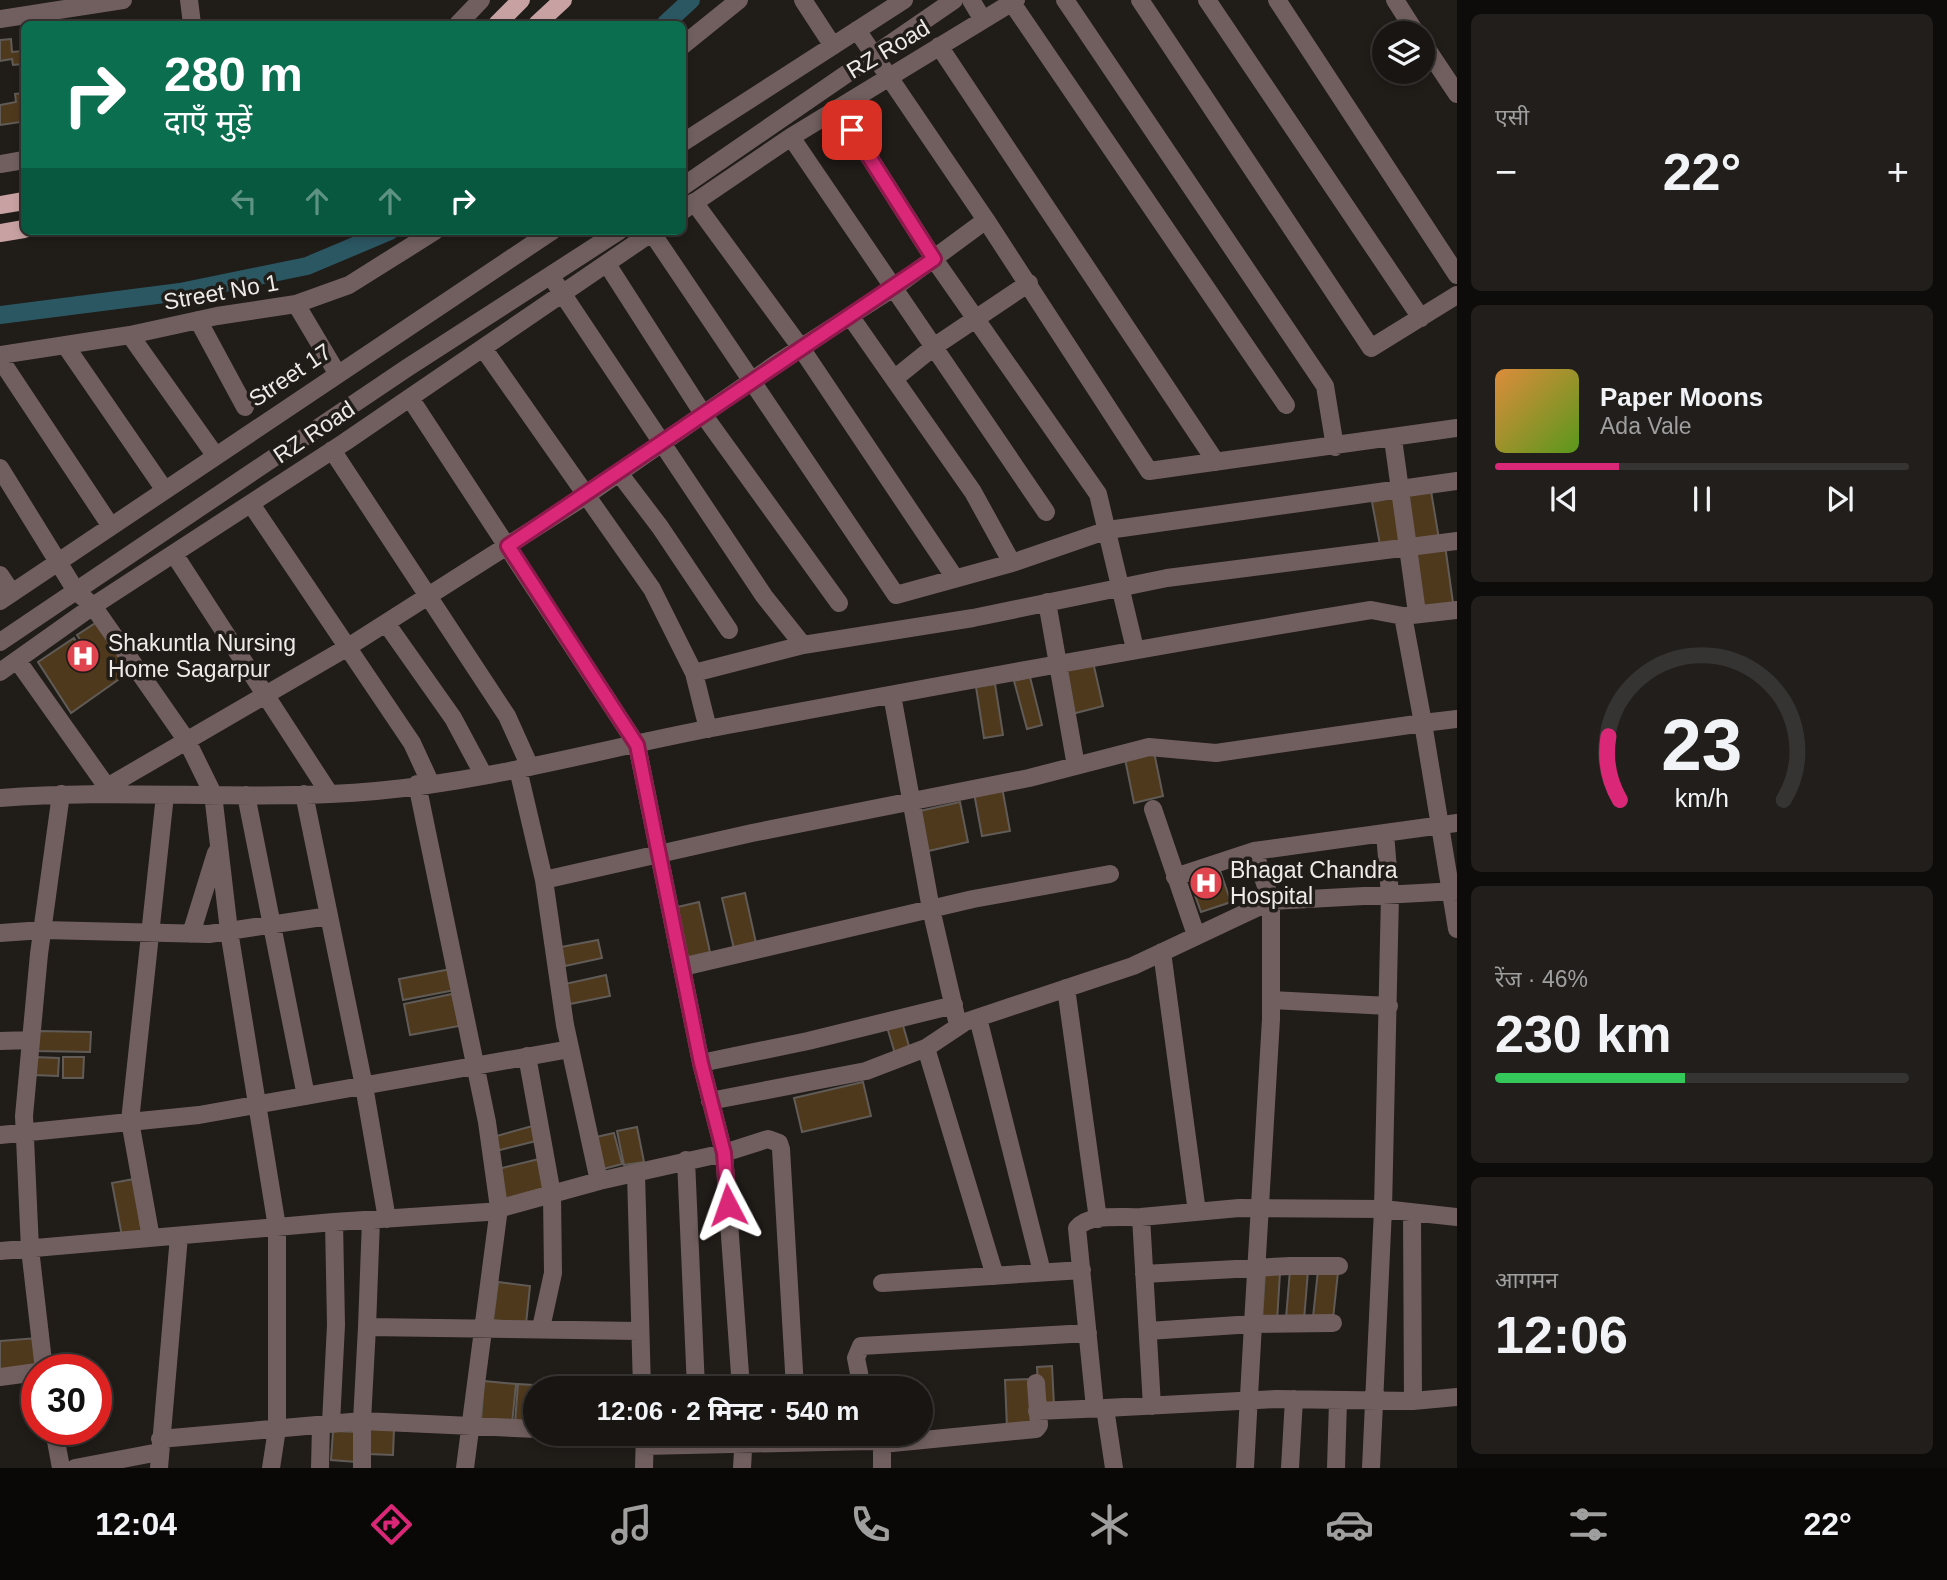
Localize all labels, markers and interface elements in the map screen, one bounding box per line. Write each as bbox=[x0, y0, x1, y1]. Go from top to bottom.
street label: RZ Road bbox=[842, 14, 934, 84]
map controls bbox=[1372, 21, 1435, 84]
button: layers bbox=[1372, 21, 1435, 84]
text: 280 m bbox=[164, 47, 303, 101]
icon: right bbox=[49, 49, 140, 140]
pin bbox=[822, 100, 882, 160]
text: दाएँ मुड़ें bbox=[164, 104, 252, 140]
text: एसी bbox=[1495, 104, 1529, 130]
icon: arrive bbox=[833, 111, 871, 149]
text: 22° bbox=[1663, 143, 1741, 201]
text: − bbox=[1495, 151, 1517, 193]
text: + bbox=[1887, 151, 1909, 193]
icon: left bbox=[225, 182, 263, 220]
icon: ahead bbox=[298, 182, 336, 220]
icon: ahead bbox=[371, 182, 409, 220]
icon: right bbox=[444, 182, 482, 220]
street label: Street No 1 bbox=[161, 269, 281, 315]
street label: Street 17 bbox=[244, 338, 336, 412]
text: Paper Moons bbox=[1600, 382, 1763, 412]
street label: RZ Road bbox=[269, 395, 359, 469]
text: Ada Vale bbox=[1600, 413, 1692, 439]
icon: previous bbox=[1545, 480, 1583, 518]
icon: pause bbox=[1683, 480, 1721, 518]
icon: next bbox=[1821, 480, 1859, 518]
place label: Shakuntla Nursing Home Sagarpur bbox=[108, 630, 296, 682]
hospital icon: Shakuntla Nursing Home Sagarpur bbox=[64, 637, 102, 675]
text: 23 bbox=[1662, 704, 1742, 785]
text: km/h bbox=[1675, 784, 1729, 812]
place label: Bhagat Chandra Hospital bbox=[1230, 857, 1398, 909]
hospital icon: Bhagat Chandra Hospital bbox=[1187, 864, 1225, 902]
text: रेंज · 46% bbox=[1495, 966, 1588, 992]
text: 230 km bbox=[1495, 1005, 1671, 1063]
position arrow bbox=[691, 1168, 765, 1242]
text: आगमन bbox=[1495, 1267, 1558, 1293]
text: 12:06 bbox=[1495, 1306, 1628, 1364]
speed limit sign: 30 bbox=[21, 1354, 112, 1445]
text: 12:06 · 2 मिनट · 540 m bbox=[597, 1396, 859, 1426]
icon: directions bbox=[367, 1500, 416, 1549]
icon: music bbox=[607, 1500, 656, 1549]
icon: phone bbox=[846, 1500, 895, 1549]
icon: climate bbox=[1085, 1500, 1134, 1549]
icon: car bbox=[1325, 1500, 1374, 1549]
icon: filters bbox=[1564, 1500, 1613, 1549]
text: 12:04 bbox=[95, 1506, 177, 1542]
text: 22° bbox=[1803, 1506, 1852, 1542]

